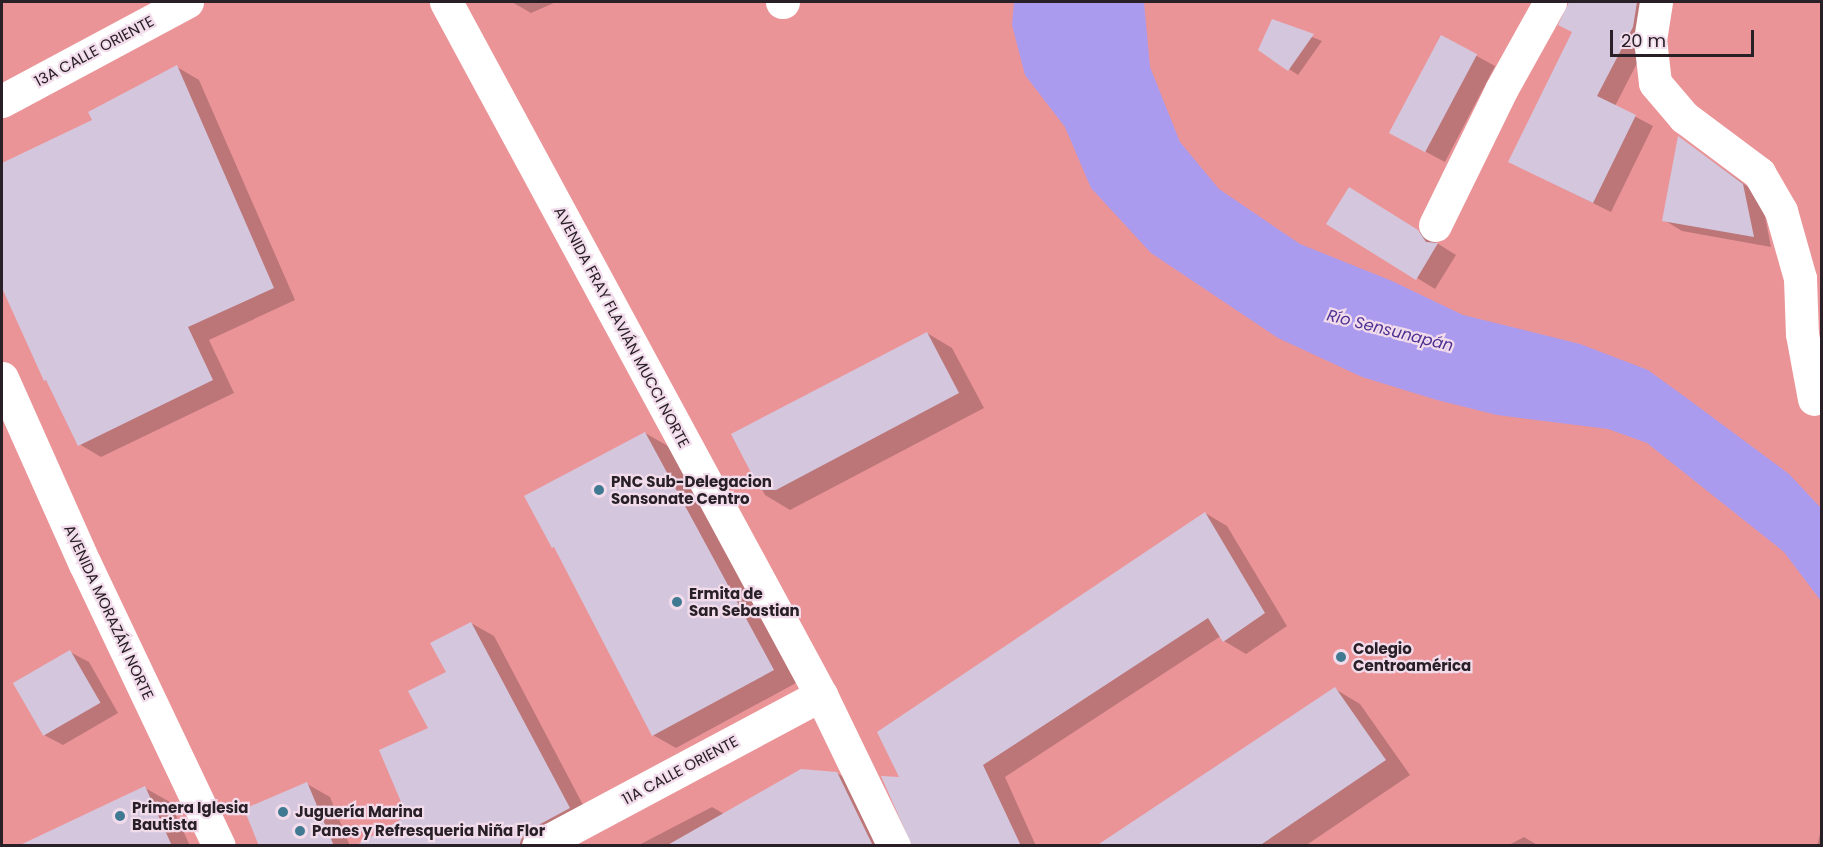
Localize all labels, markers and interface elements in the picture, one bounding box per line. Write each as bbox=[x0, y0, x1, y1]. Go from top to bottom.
street label: 13A CALLE ORIENTE bbox=[31, 12, 157, 90]
scale bar bbox=[1613, 18, 1757, 56]
text: 20 m bbox=[1621, 28, 1666, 53]
street label: AVENIDA FRAY FLAVIÁN MUCCI NORTE bbox=[551, 203, 693, 451]
water label: Río Sensunapán bbox=[1325, 306, 1455, 356]
place label: PNC Sub-Delegacion Sonsonate Centro bbox=[611, 472, 772, 507]
marker: PNC Sub-Delegacion Sonsonate Centro bbox=[592, 483, 606, 497]
street label: AVENIDA MORAZÁN NORTE bbox=[61, 522, 157, 702]
place label: Ermita de San Sebastian bbox=[689, 584, 800, 619]
marker: Ermita de San Sebastian bbox=[670, 595, 684, 609]
place label: Colegio Centroamérica bbox=[1353, 639, 1471, 674]
marker: Colegio Centroamérica bbox=[1334, 650, 1348, 664]
street label: 11A CALLE ORIENTE bbox=[619, 732, 741, 808]
place label: Primera Iglesia Bautista bbox=[132, 798, 248, 833]
place label: Juguería Marina bbox=[295, 803, 423, 821]
marker: Juguería Marina bbox=[276, 805, 290, 819]
marker: Primera Iglesia Bautista bbox=[113, 809, 127, 823]
place label: Panes y Refresqueria Niña Flor bbox=[312, 822, 545, 840]
marker: Panes y Refresqueria Niña Flor bbox=[293, 824, 307, 838]

